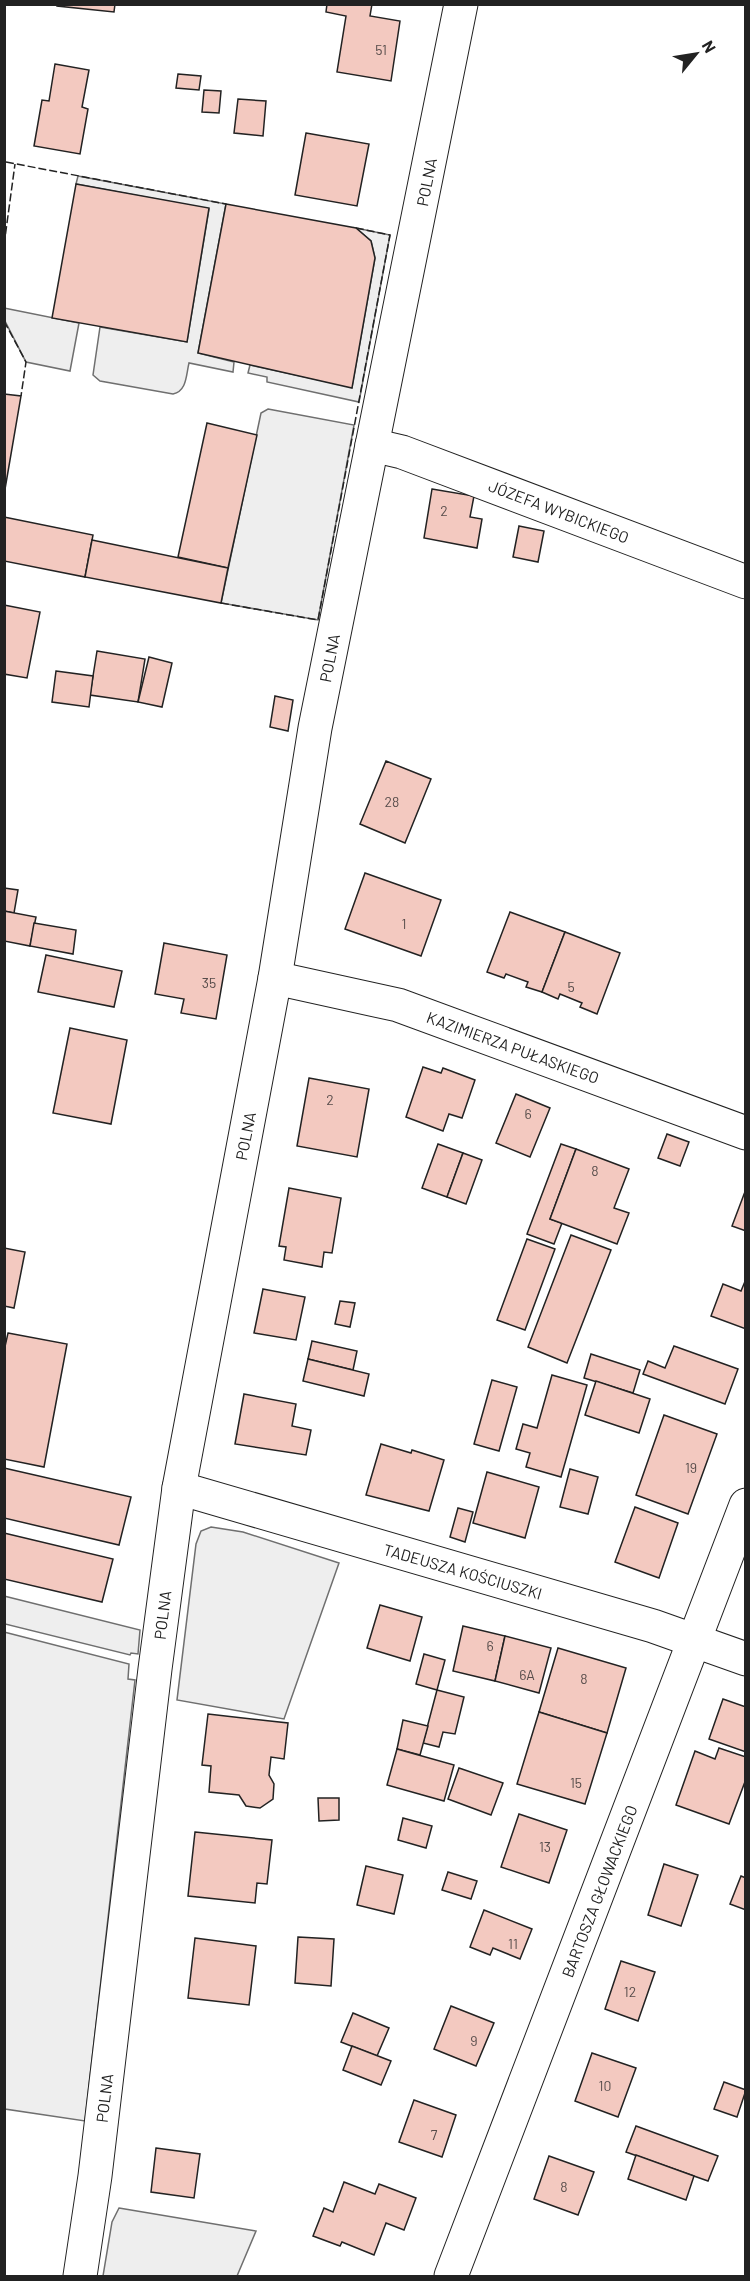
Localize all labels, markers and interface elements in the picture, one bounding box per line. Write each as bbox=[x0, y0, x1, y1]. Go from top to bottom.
north arrow bbox=[666, 24, 726, 84]
text: N bbox=[699, 37, 720, 56]
house number: 51 bbox=[375, 41, 387, 58]
street label: POLNA bbox=[412, 156, 440, 208]
street label: JÓZEFA WYBICKIEGO bbox=[486, 475, 632, 547]
house number: 2 bbox=[440, 502, 448, 519]
street label: POLNA bbox=[315, 632, 343, 684]
house number: 28 bbox=[385, 793, 399, 810]
house number: 1 bbox=[402, 915, 406, 932]
house number: 35 bbox=[202, 974, 216, 991]
house number: 5 bbox=[567, 978, 575, 995]
street label: KAZIMIERZA PUŁASKIEGO bbox=[424, 1007, 602, 1087]
house number: 2 bbox=[326, 1091, 334, 1108]
house number: 6 bbox=[524, 1105, 532, 1122]
street label: POLNA bbox=[231, 1110, 259, 1162]
house number: 8 bbox=[591, 1162, 599, 1179]
house number: 19 bbox=[685, 1459, 697, 1476]
street label: TADEUSZA KOŚCIUSZKI bbox=[382, 1539, 544, 1603]
street label: POLNA bbox=[150, 1589, 174, 1640]
house number: 6 bbox=[486, 1637, 494, 1654]
house number: 6A bbox=[519, 1666, 535, 1683]
house number: 8 bbox=[580, 1670, 588, 1687]
house number: 15 bbox=[570, 1774, 582, 1791]
street label: BARTOSZA GŁOWACKIEGO bbox=[557, 1802, 641, 1980]
house number: 13 bbox=[539, 1838, 551, 1855]
house number: 11 bbox=[508, 1935, 518, 1952]
house number: 12 bbox=[624, 1983, 636, 2000]
house number: 9 bbox=[470, 2032, 478, 2049]
street label: POLNA bbox=[92, 2072, 116, 2123]
house number: 10 bbox=[599, 2077, 611, 2094]
house number: 7 bbox=[431, 2126, 438, 2143]
house number: 8 bbox=[560, 2178, 568, 2195]

